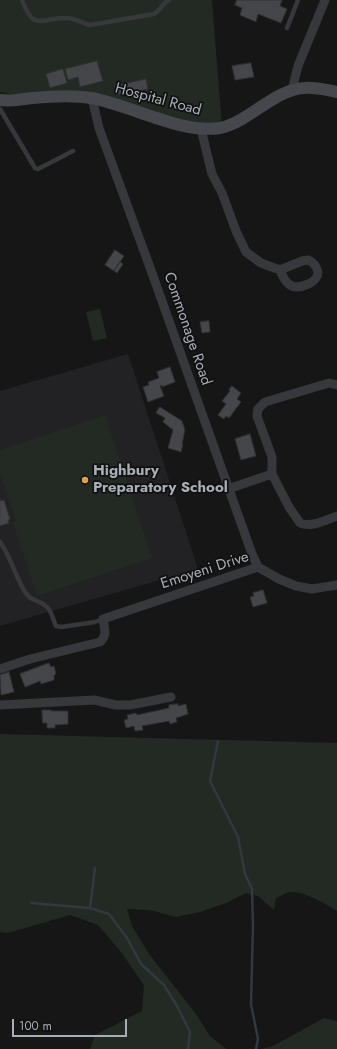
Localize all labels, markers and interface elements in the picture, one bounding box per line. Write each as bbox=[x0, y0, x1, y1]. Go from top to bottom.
street label: Hospital Road bbox=[113, 80, 203, 120]
street label: Commonage Road bbox=[159, 270, 215, 388]
place label: Highbury Preparatory School bbox=[93, 462, 228, 497]
marker: Highbury Preparatory School bbox=[80, 475, 90, 485]
street label: Emoyeni Drive bbox=[159, 548, 251, 594]
scale bar bbox=[14, 1011, 129, 1037]
text: 100 m bbox=[19, 1017, 52, 1035]

